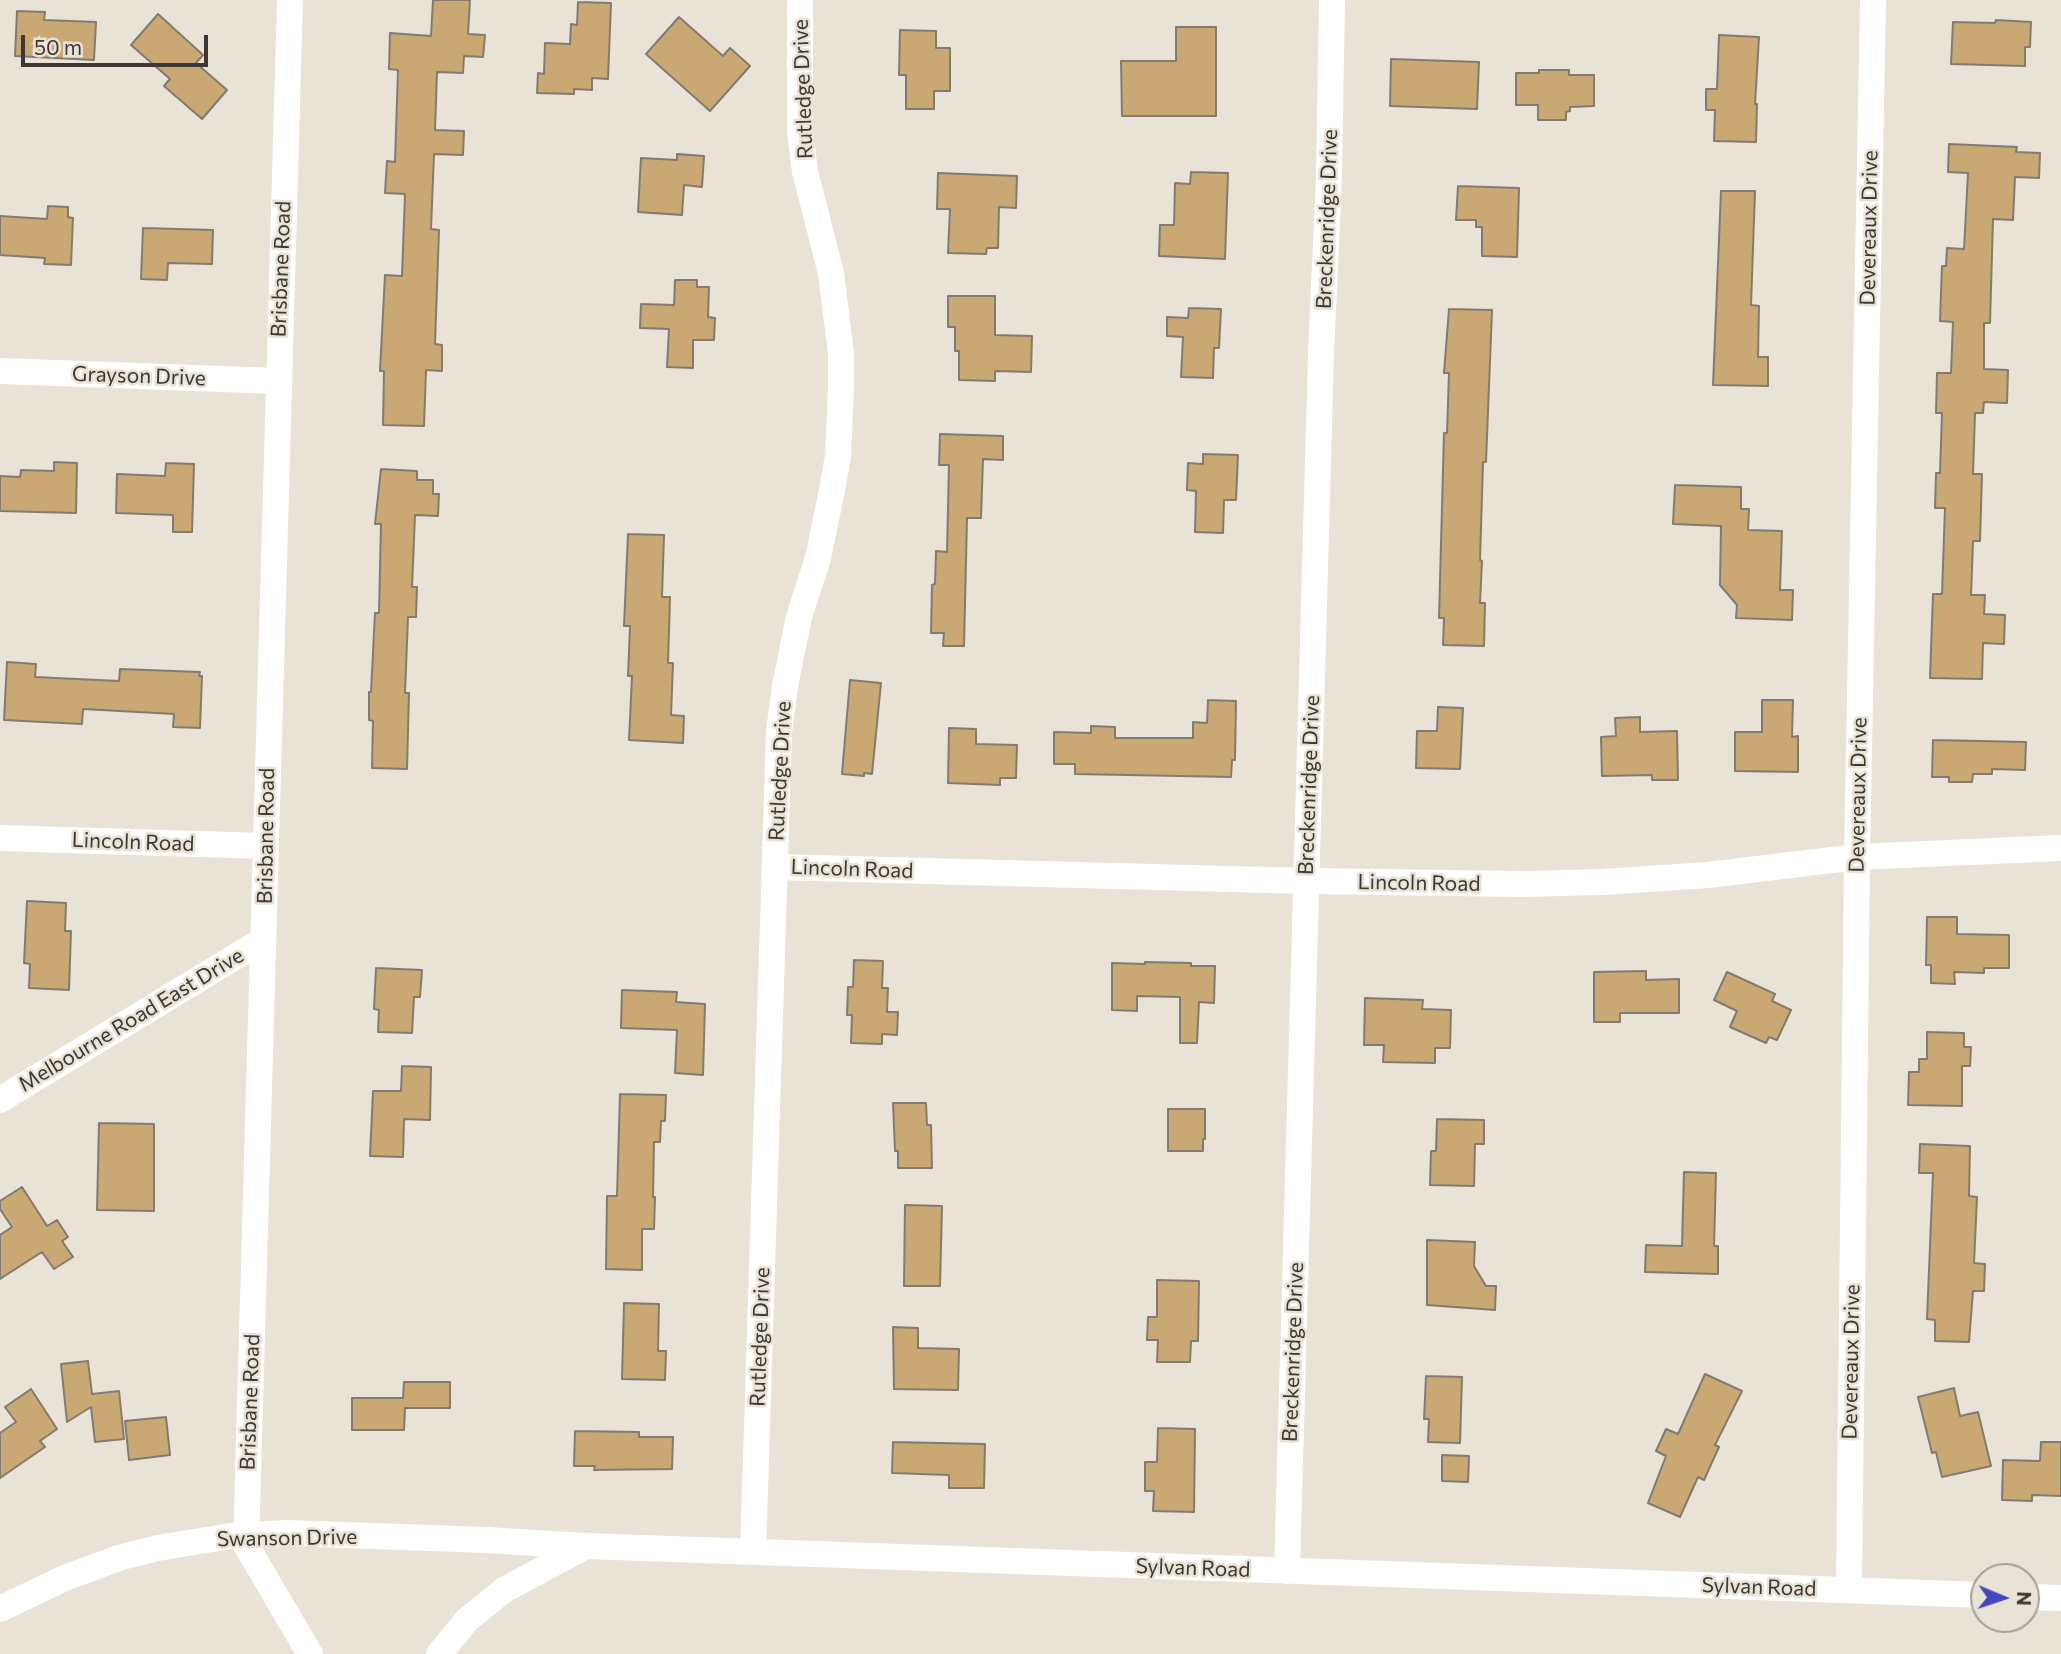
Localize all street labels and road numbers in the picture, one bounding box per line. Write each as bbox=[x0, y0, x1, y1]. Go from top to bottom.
street label: Rutledge Drive bbox=[788, 19, 818, 159]
street label: Breckenridge Drive bbox=[1311, 129, 1343, 309]
street label: Devereaux Drive bbox=[1855, 150, 1883, 306]
street label: Brisbane Road bbox=[266, 200, 296, 338]
street label: Grayson Drive bbox=[72, 361, 206, 391]
street label: Breckenridge Drive bbox=[1293, 695, 1325, 875]
street label: Rutledge Drive bbox=[764, 701, 796, 841]
street label: Devereaux Drive bbox=[1844, 717, 1872, 873]
street label: Brisbane Road bbox=[252, 768, 280, 904]
street label: Lincoln Road bbox=[71, 827, 195, 857]
street label: Lincoln Road bbox=[790, 854, 914, 884]
street label: Lincoln Road bbox=[1357, 869, 1481, 897]
street label: Melbourne Road East Drive bbox=[14, 943, 248, 1097]
street label: Breckenridge Drive bbox=[1277, 1262, 1309, 1442]
street label: Rutledge Drive bbox=[745, 1267, 775, 1407]
street label: Devereaux Drive bbox=[1837, 1284, 1865, 1440]
street label: Brisbane Road bbox=[235, 1333, 265, 1471]
street label: Swanson Drive bbox=[217, 1524, 357, 1552]
street label: Sylvan Road bbox=[1135, 1553, 1251, 1583]
street label: Sylvan Road bbox=[1701, 1572, 1817, 1602]

